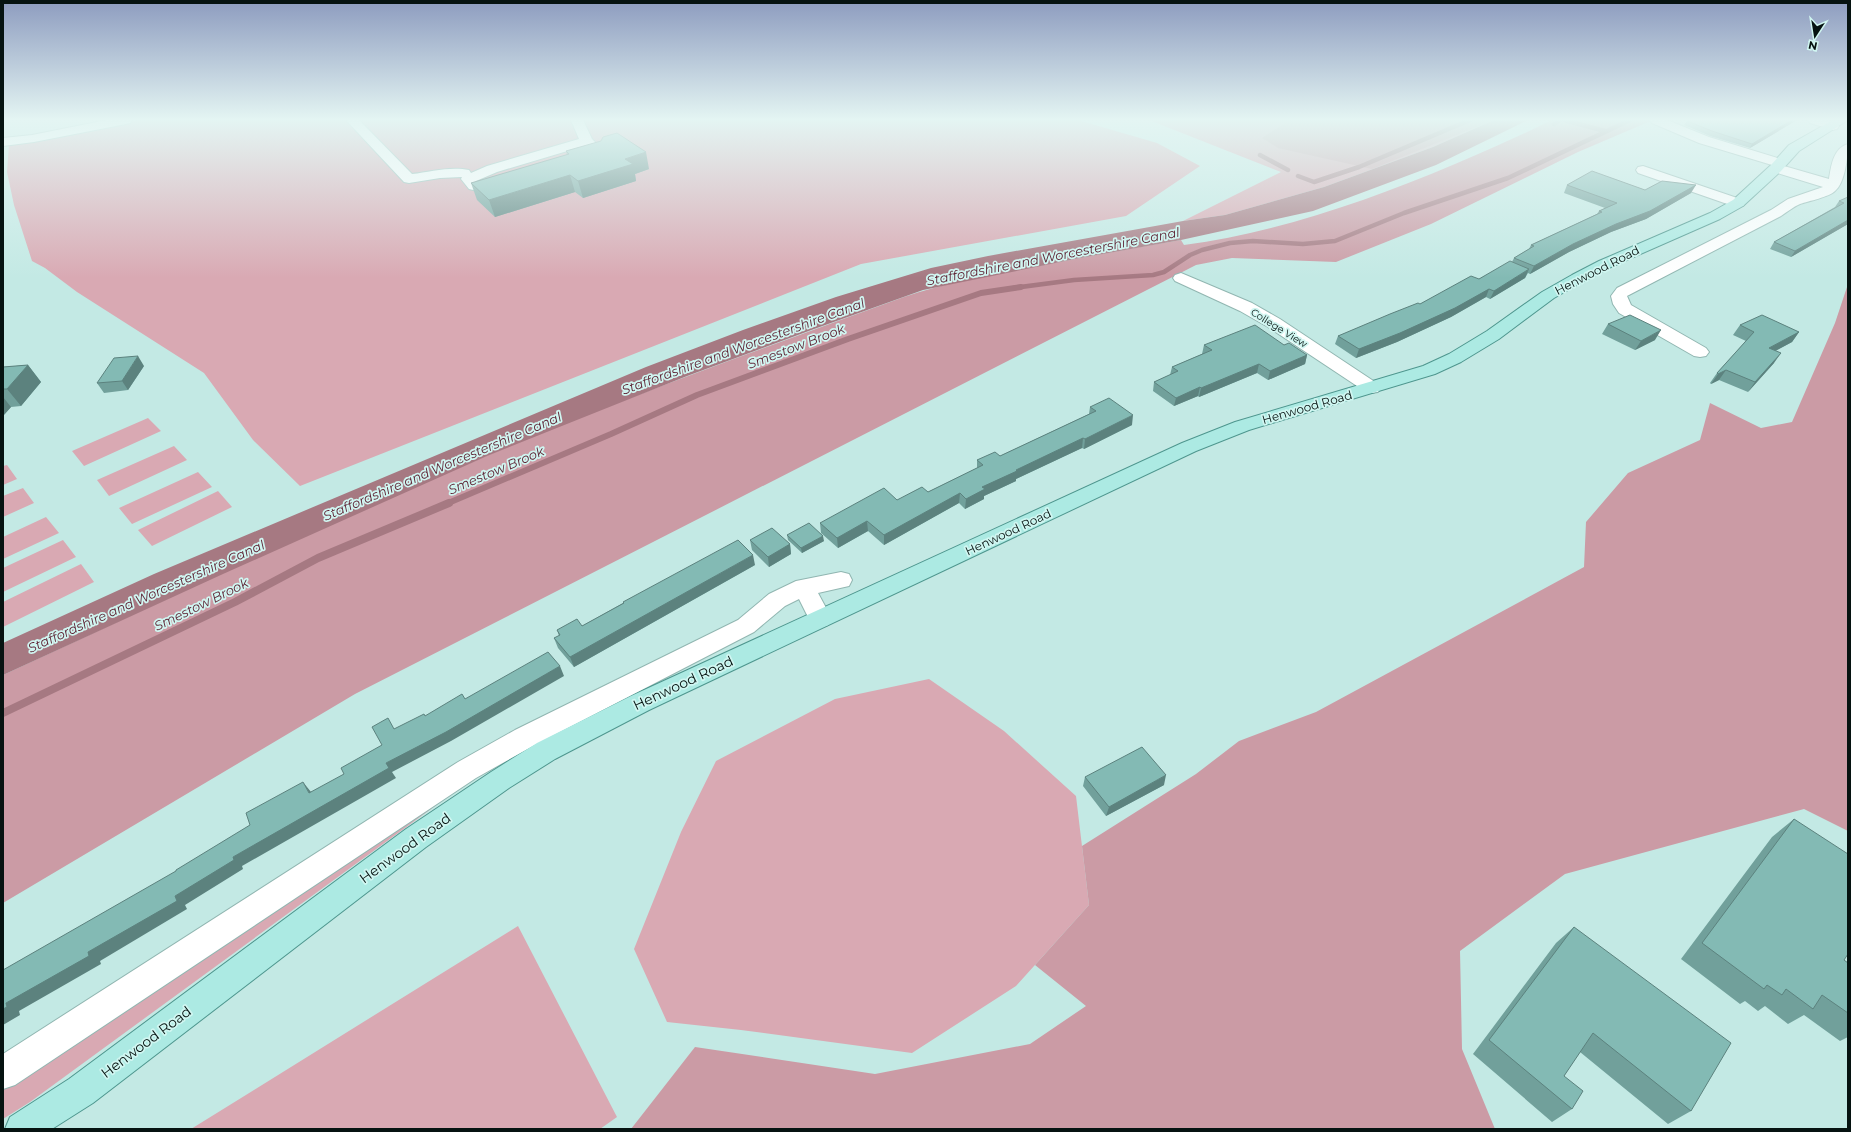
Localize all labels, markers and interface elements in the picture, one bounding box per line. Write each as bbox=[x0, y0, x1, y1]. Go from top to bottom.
north arrow bbox=[1795, 16, 1835, 56]
text: N bbox=[1807, 38, 1819, 54]
water label: Staffordshire and Worcestershire Canal bbox=[925, 223, 1181, 288]
street label: Henwood Road bbox=[1552, 242, 1642, 298]
water label: Staffordshire and Worcestershire Canal bbox=[619, 294, 867, 398]
street label: College View bbox=[1248, 305, 1310, 351]
water label: Smestow Brook bbox=[745, 320, 848, 372]
street label: Henwood Road bbox=[1260, 387, 1354, 427]
water label: Staffordshire and Worcestershire Canal bbox=[320, 408, 564, 524]
water label: Smestow Brook bbox=[446, 442, 548, 497]
street label: Henwood Road bbox=[963, 506, 1053, 558]
water label: Staffordshire and Worcestershire Canal bbox=[25, 536, 267, 656]
water label: Smestow Brook bbox=[151, 574, 252, 634]
street label: Henwood Road bbox=[630, 652, 736, 714]
street label: Henwood Road bbox=[356, 809, 454, 887]
street label: Henwood Road bbox=[97, 1002, 195, 1082]

